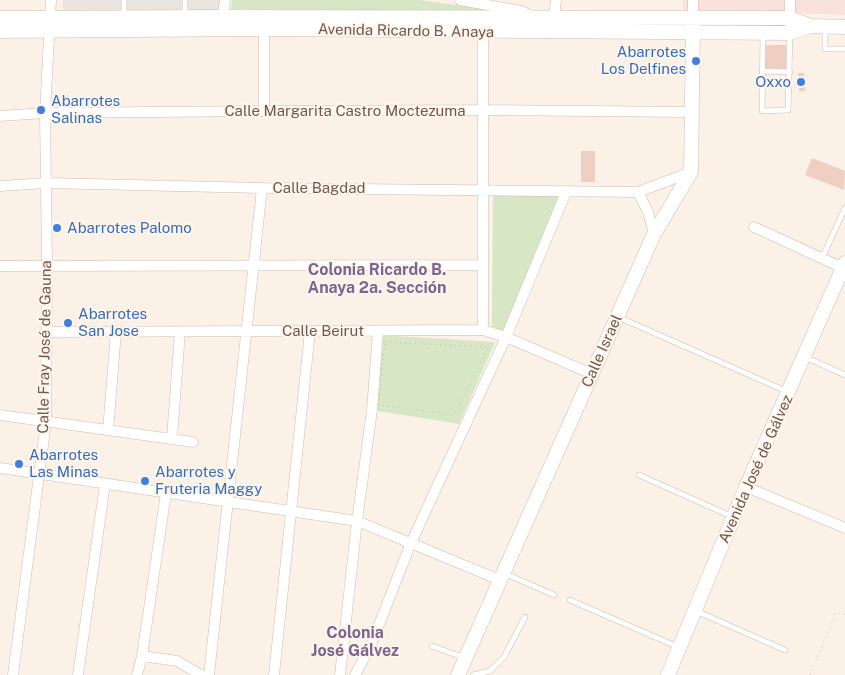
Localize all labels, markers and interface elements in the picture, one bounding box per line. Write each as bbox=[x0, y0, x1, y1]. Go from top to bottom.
street label: Avenida Ricardo B. Anaya bbox=[318, 20, 494, 42]
place label: Abarrotes Los Delfines bbox=[601, 43, 686, 78]
marker: Abarrotes Los Delfines bbox=[690, 55, 702, 67]
place label: Oxxo bbox=[755, 73, 791, 91]
marker: Oxxo bbox=[795, 76, 807, 88]
place label: Abarrotes Salinas bbox=[51, 92, 120, 127]
street label: Calle Margarita Castro Moctezuma bbox=[224, 102, 466, 120]
marker: Abarrotes Salinas bbox=[35, 104, 47, 116]
street label: Calle Bagdad bbox=[273, 179, 365, 197]
place label: Abarrotes Palomo bbox=[67, 219, 192, 237]
marker: Abarrotes Palomo bbox=[51, 222, 63, 234]
street label: Calle Fray José de Gauna bbox=[34, 260, 56, 434]
district label: Colonia Ricardo B. Anaya 2a. Sección bbox=[308, 260, 446, 298]
place label: Abarrotes San Jose bbox=[78, 305, 147, 340]
street label: Calle Israel bbox=[578, 312, 626, 390]
marker: Abarrotes San Jose bbox=[62, 317, 74, 329]
street label: Calle Beirut bbox=[282, 322, 364, 340]
street label: Avenida José de Gálvez bbox=[715, 392, 797, 546]
place label: Abarrotes Las Minas bbox=[29, 446, 98, 481]
marker: Abarrotes Las Minas bbox=[13, 458, 25, 470]
place label: Abarrotes y Fruteria Maggy bbox=[155, 463, 262, 498]
marker: Abarrotes y Fruteria Maggy bbox=[139, 475, 151, 487]
district label: Colonia José Gálvez bbox=[311, 623, 399, 661]

